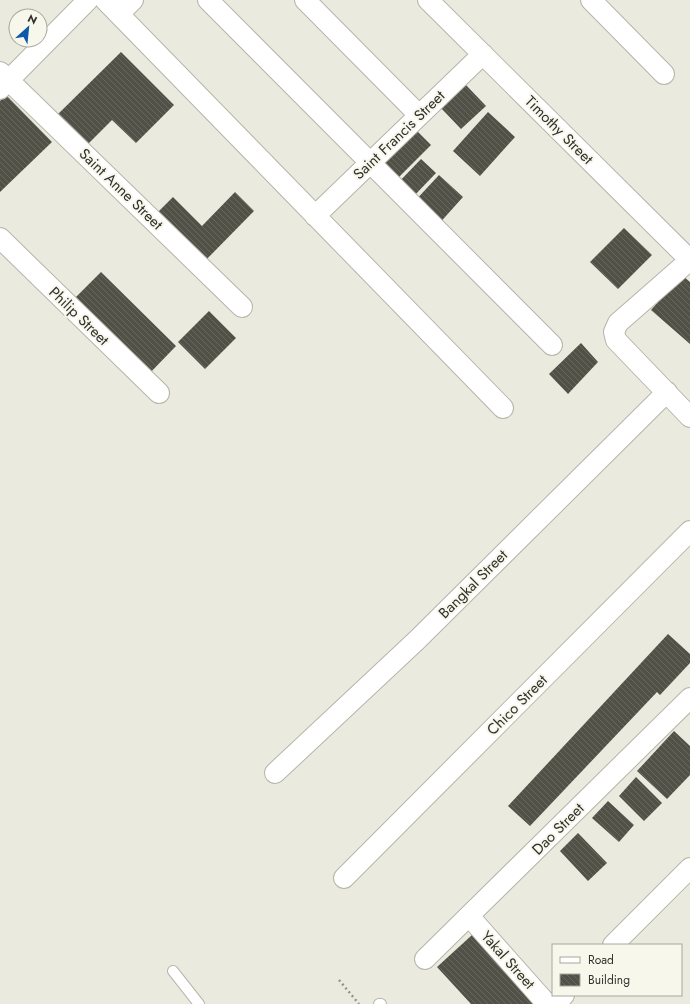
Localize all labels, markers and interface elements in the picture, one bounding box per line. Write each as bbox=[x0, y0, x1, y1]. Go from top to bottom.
north arrow bbox=[8, 8, 48, 48]
text: N bbox=[25, 10, 40, 28]
street label: Saint Francis Street bbox=[348, 85, 450, 185]
street label: Timothy Street bbox=[520, 91, 599, 170]
street label: Saint Anne Street bbox=[74, 143, 168, 235]
street label: Philip Street bbox=[44, 282, 114, 351]
street label: Bangkal Street bbox=[434, 544, 513, 623]
street label: Chico Street bbox=[482, 669, 553, 740]
street label: Dao Street bbox=[527, 798, 589, 860]
street label: Yakal Street bbox=[476, 926, 540, 994]
legend bbox=[552, 944, 682, 996]
text: Road bbox=[588, 951, 614, 969]
text: Building bbox=[588, 971, 630, 989]

